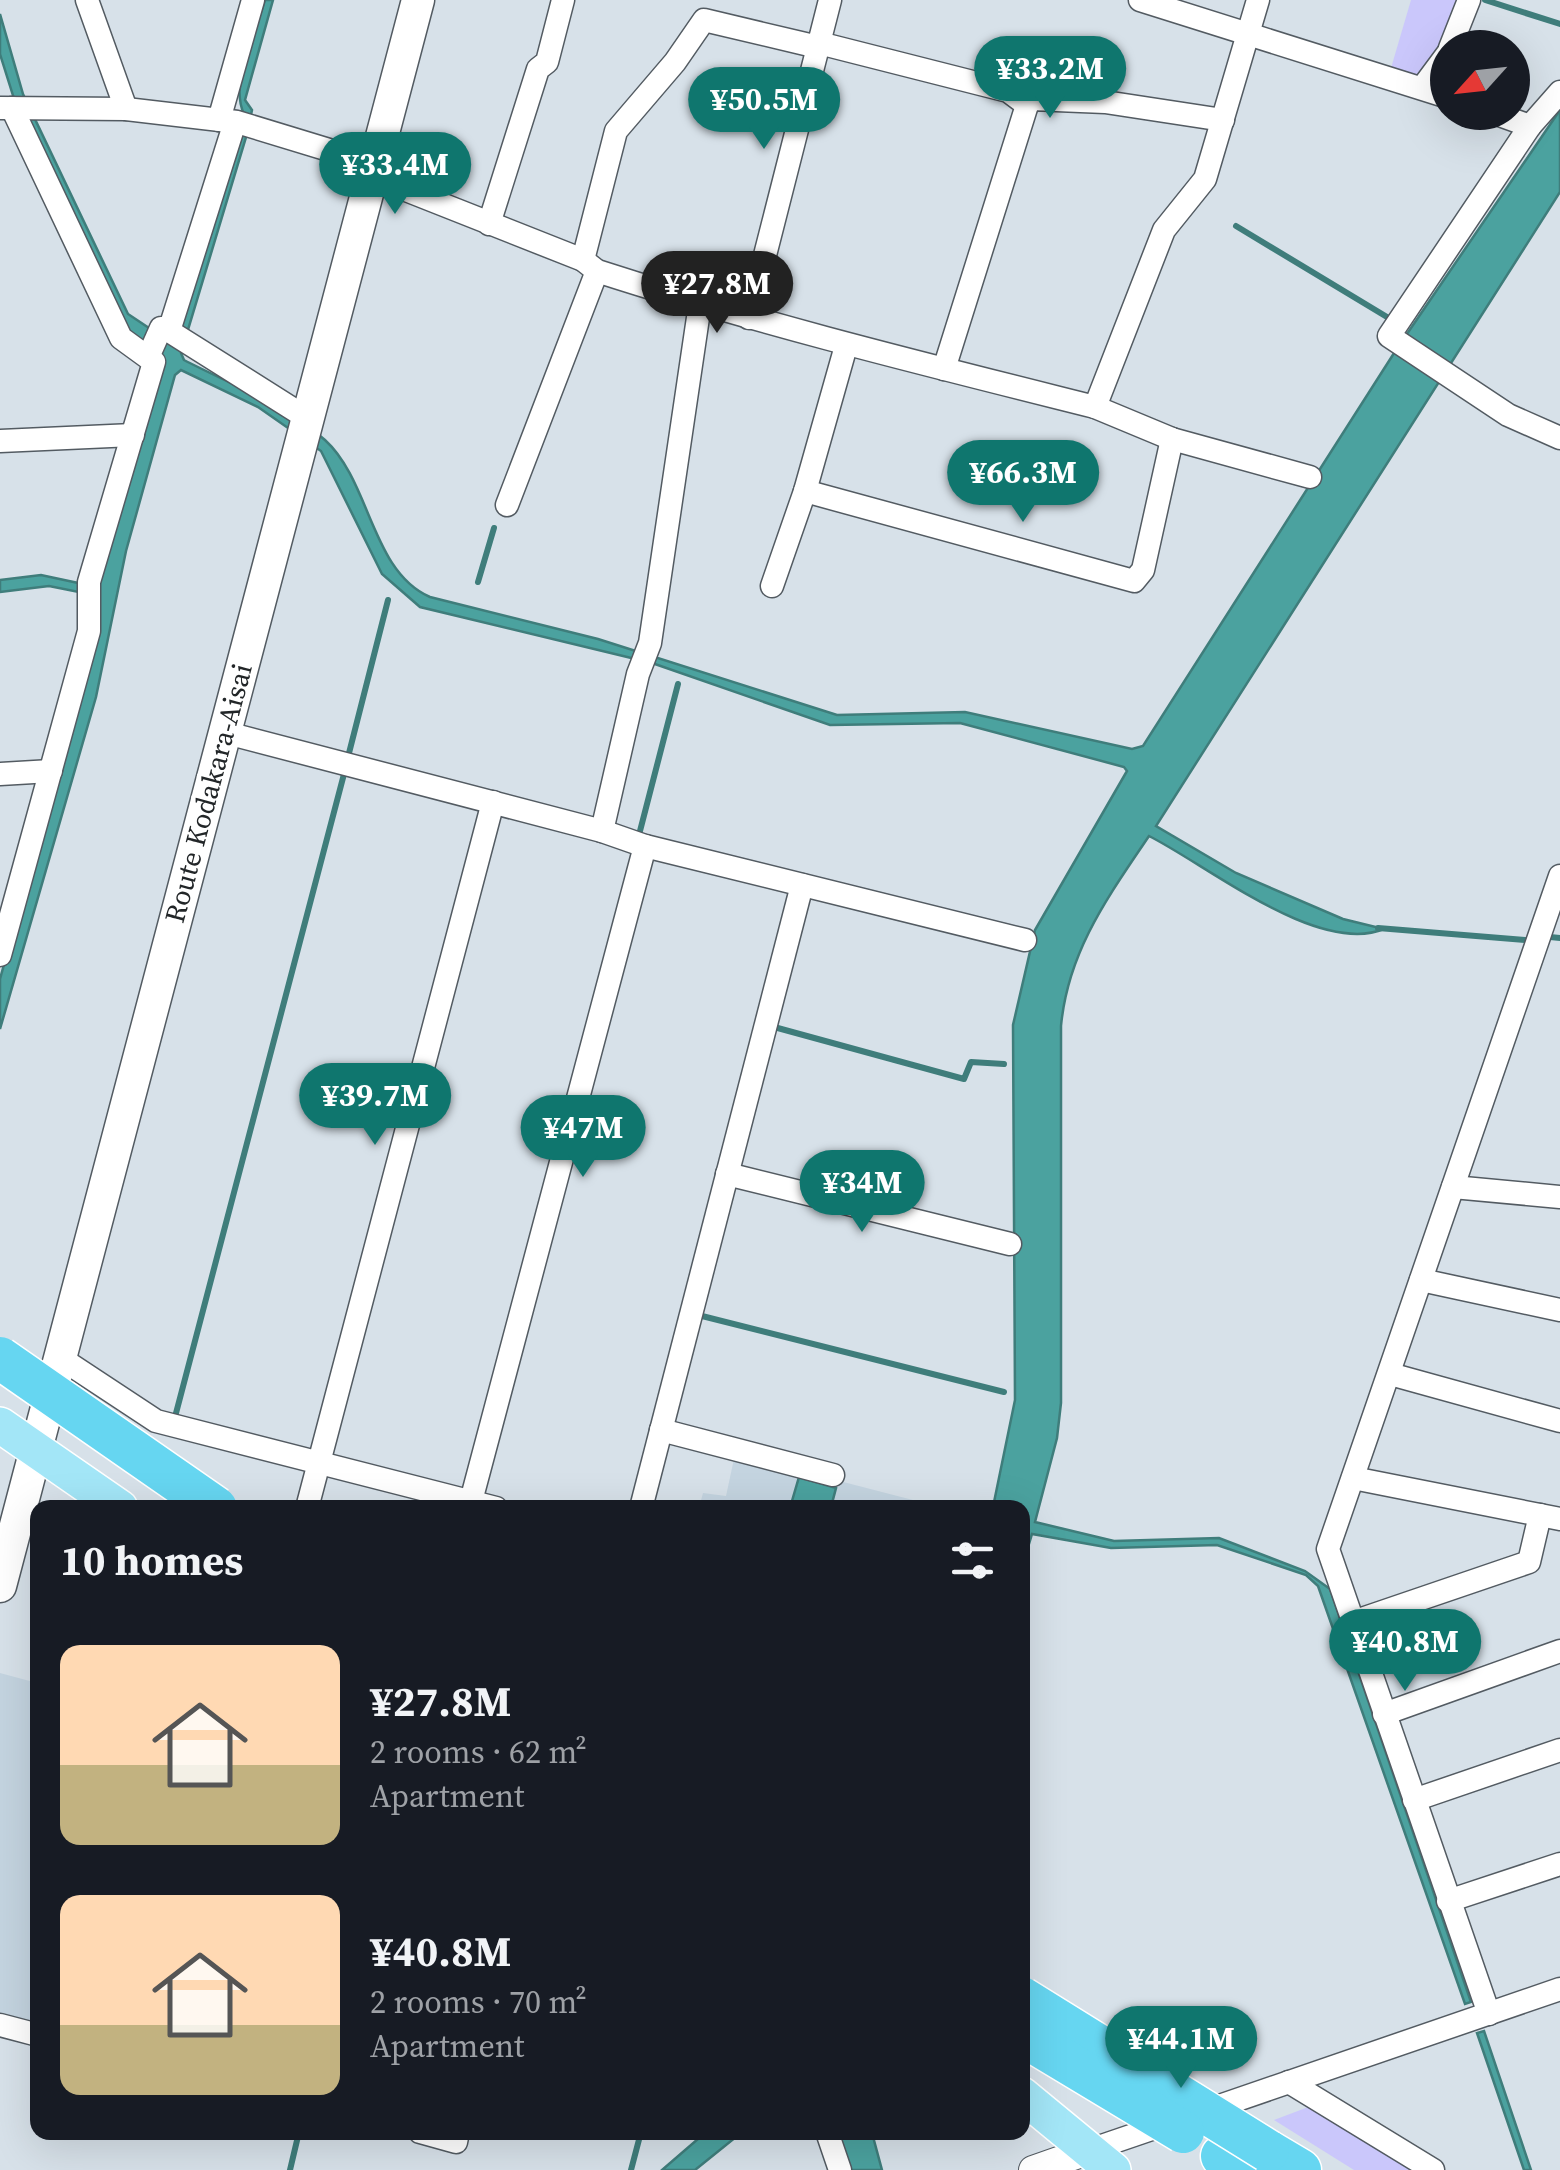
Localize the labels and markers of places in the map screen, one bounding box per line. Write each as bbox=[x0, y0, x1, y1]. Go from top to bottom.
pin: ¥33.2M bbox=[969, 36, 1131, 121]
pin: ¥50.5M bbox=[683, 67, 845, 152]
pin: ¥33.4M bbox=[314, 132, 476, 217]
pin: ¥27.8M bbox=[636, 251, 798, 336]
pin: ¥66.3M bbox=[942, 440, 1104, 525]
pin: ¥39.7M bbox=[294, 1063, 456, 1148]
pin: ¥47M bbox=[524, 1095, 642, 1180]
pin: ¥34M bbox=[803, 1150, 921, 1235]
pin: ¥40.8M bbox=[1324, 1609, 1486, 1694]
pin: ¥44.1M bbox=[1100, 2006, 1262, 2091]

